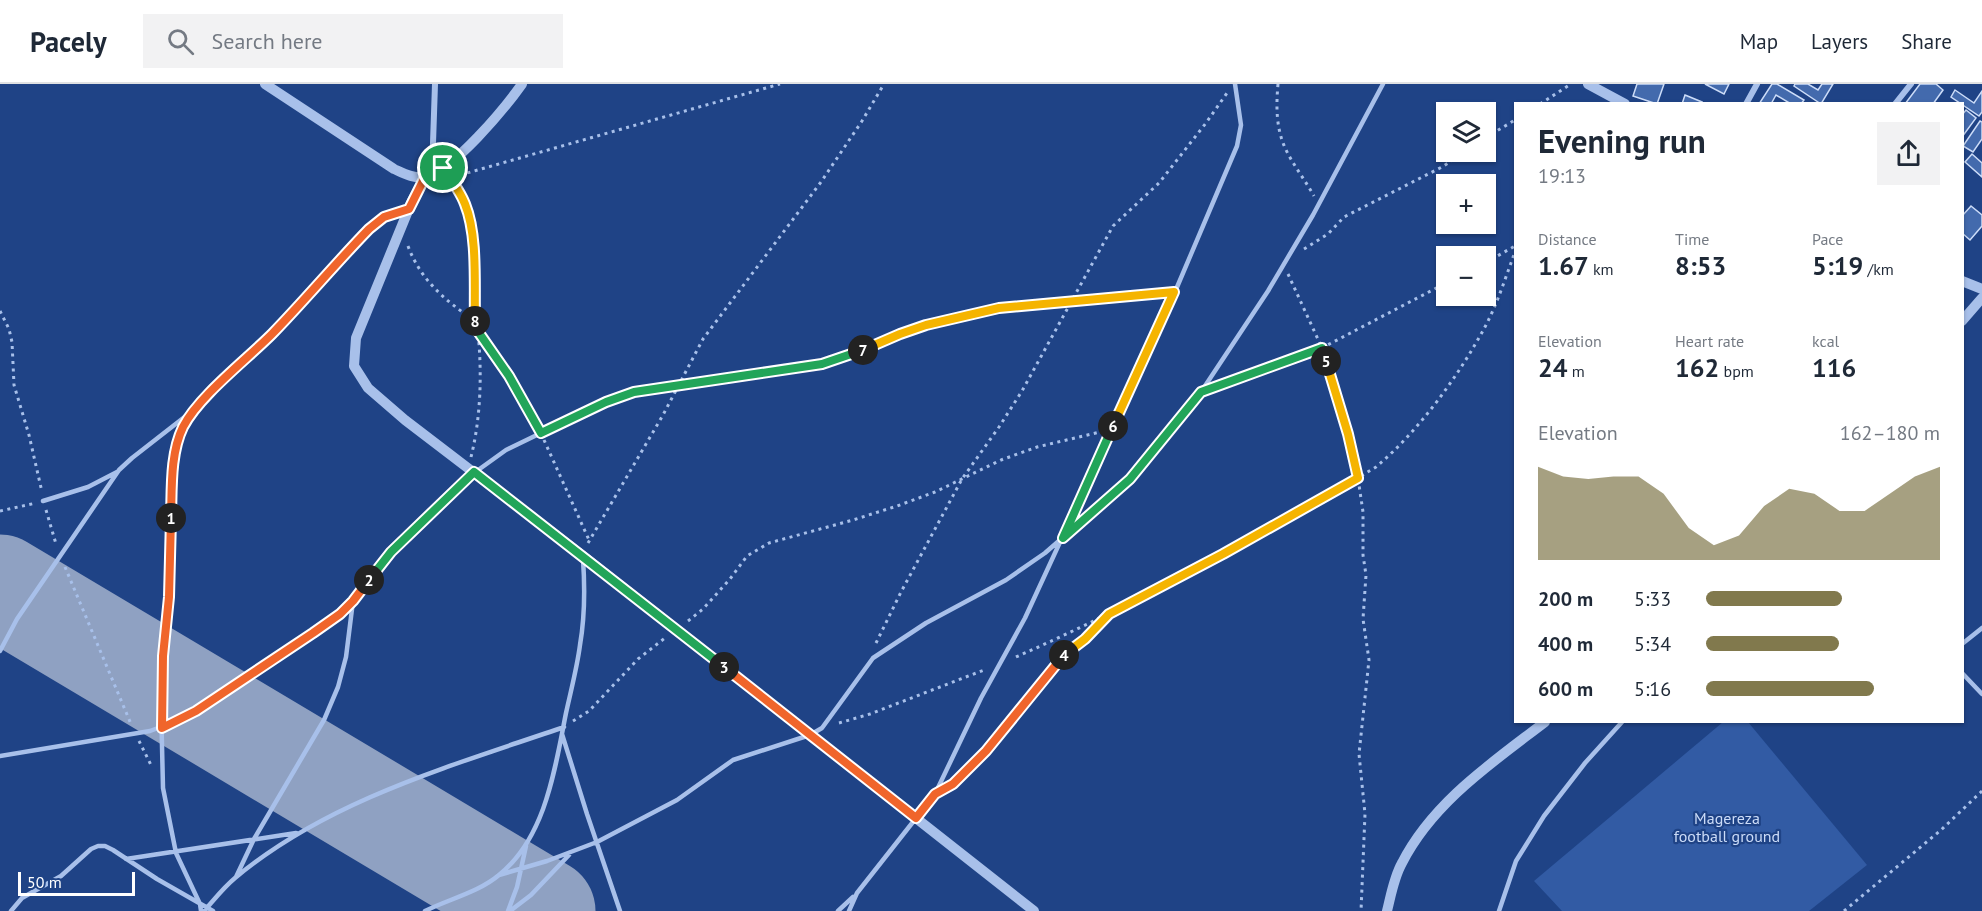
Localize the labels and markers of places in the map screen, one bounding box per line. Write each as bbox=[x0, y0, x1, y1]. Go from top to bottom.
pin bbox=[417, 142, 468, 193]
pin: 8 bbox=[460, 306, 490, 336]
pin: 7 bbox=[848, 335, 878, 365]
pin: 5 bbox=[1311, 346, 1341, 376]
pin: 6 bbox=[1098, 411, 1128, 441]
pin: 1 bbox=[156, 503, 186, 533]
pin: 2 bbox=[354, 565, 384, 595]
pin: 4 bbox=[1049, 640, 1079, 670]
pin: 3 bbox=[709, 652, 739, 682]

